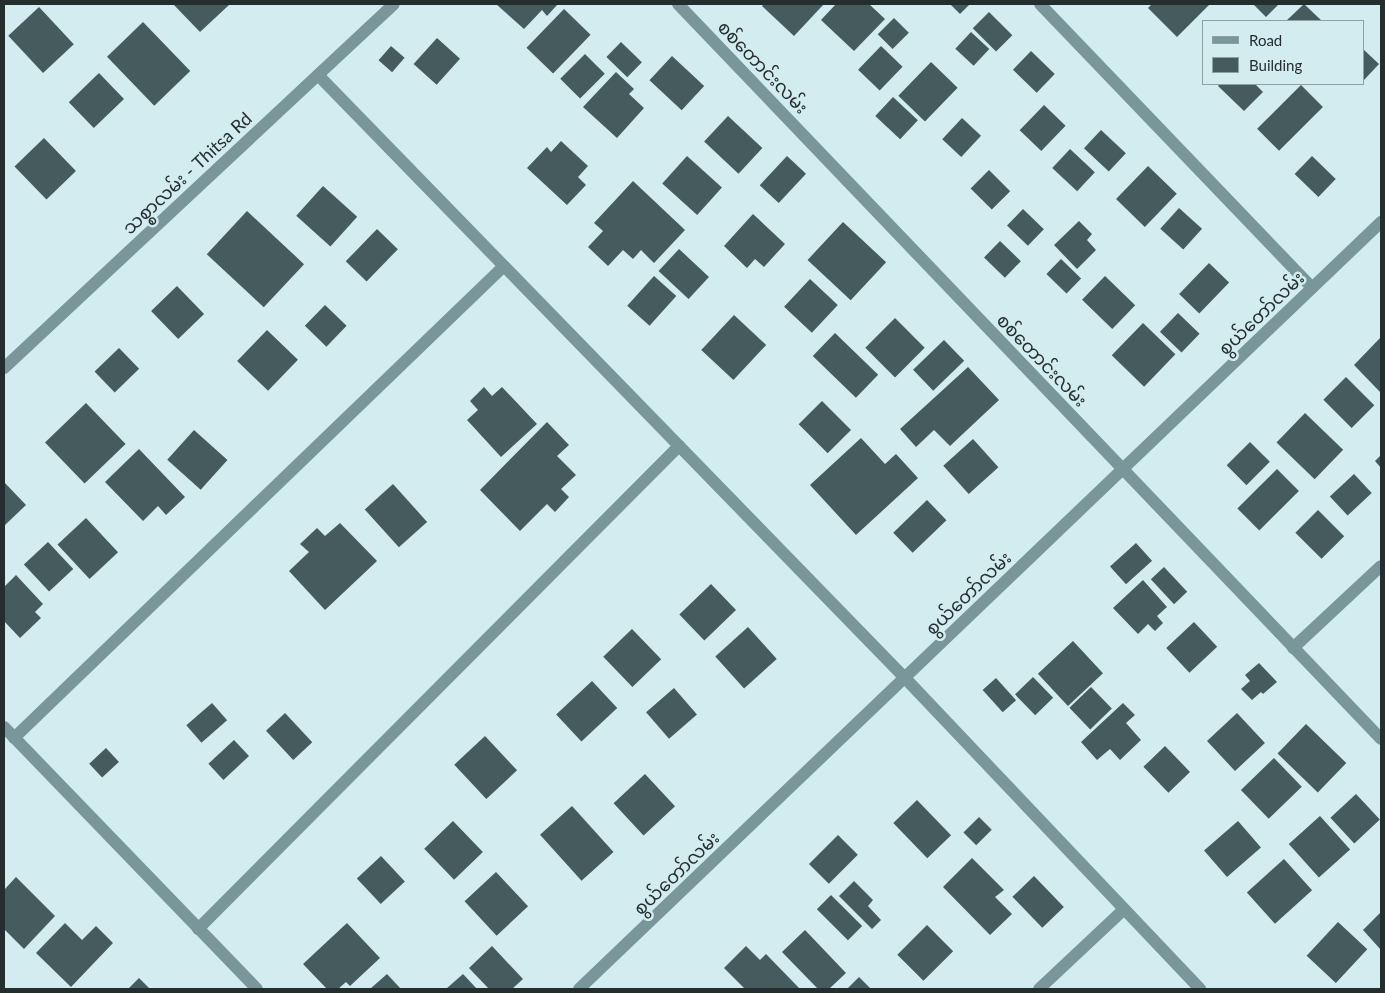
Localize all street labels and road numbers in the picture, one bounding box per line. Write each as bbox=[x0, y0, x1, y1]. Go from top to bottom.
street label: စစ်တောင်းလမ်း bbox=[713, 16, 813, 118]
street label: သစ္စာလမ်း - Thitsa Rd bbox=[118, 108, 256, 238]
street label: စွယ်တော်လမ်း bbox=[1214, 267, 1308, 359]
street label: စစ်တောင်းလမ်း bbox=[992, 309, 1092, 411]
street label: စွယ်တော်လမ်း bbox=[921, 547, 1015, 639]
street label: စွယ်တော်လမ်း bbox=[629, 827, 723, 919]

